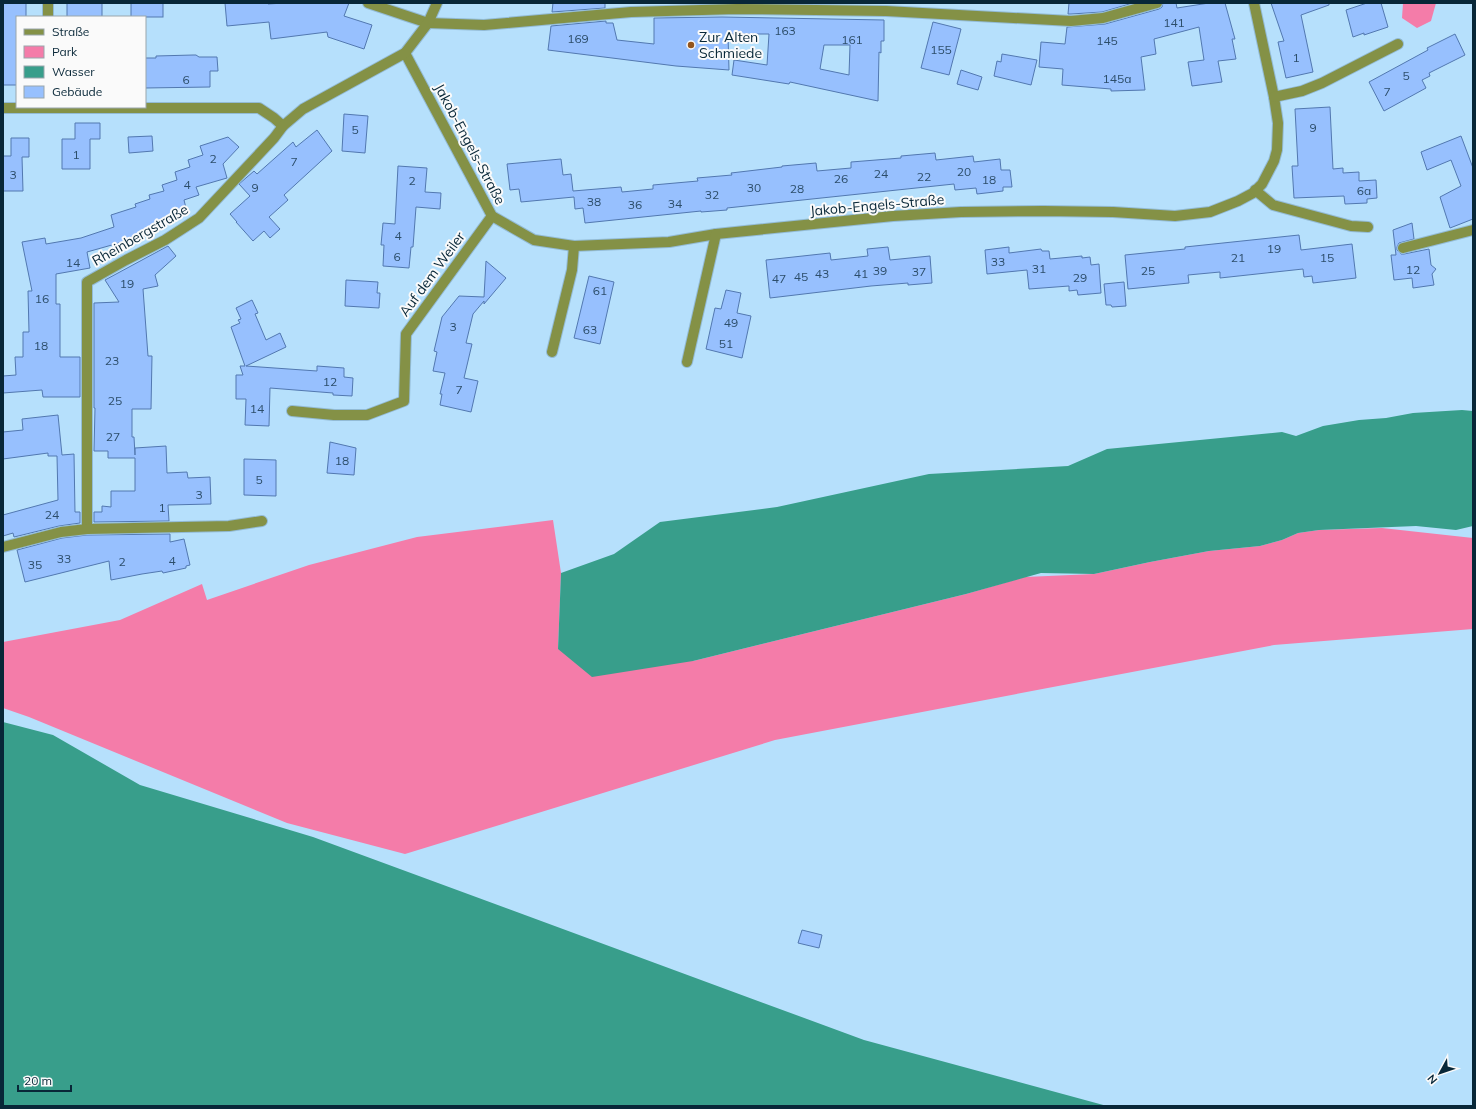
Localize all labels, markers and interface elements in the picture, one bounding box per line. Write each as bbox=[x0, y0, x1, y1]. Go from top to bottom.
house number: 141 bbox=[1163, 15, 1185, 30]
legend bbox=[16, 16, 146, 108]
house number: 163 bbox=[774, 23, 796, 38]
text: Straße bbox=[52, 24, 89, 39]
place label: Zur Alten Schmiede bbox=[699, 28, 762, 62]
house number: 169 bbox=[567, 31, 589, 46]
house number: 161 bbox=[841, 32, 863, 47]
house number: 145 bbox=[1096, 33, 1118, 48]
marker: Zur Alten Schmiede bbox=[686, 40, 696, 50]
house number: 155 bbox=[930, 42, 952, 57]
text: Park bbox=[52, 44, 78, 59]
house number: 1 bbox=[1292, 50, 1300, 65]
text: Wasser bbox=[52, 64, 95, 79]
house number: 5 bbox=[1402, 68, 1410, 83]
house number: 145a bbox=[1103, 71, 1131, 86]
house number: 6 bbox=[182, 72, 190, 87]
street label: Jakob-Engels-Straße bbox=[430, 80, 510, 208]
text: Gebäude bbox=[52, 84, 102, 99]
house number: 7 bbox=[1383, 84, 1391, 99]
house number: 9 bbox=[1309, 120, 1317, 135]
house number: 5 bbox=[351, 122, 359, 137]
house number: 1 bbox=[72, 147, 80, 162]
house number: 2 bbox=[209, 151, 217, 166]
house number: 7 bbox=[290, 154, 298, 169]
house number: 20 bbox=[957, 164, 971, 179]
house number: 24 bbox=[874, 166, 888, 181]
house number: 3 bbox=[9, 167, 17, 182]
house number: 22 bbox=[917, 169, 931, 184]
house number: 26 bbox=[834, 171, 848, 186]
house number: 18 bbox=[982, 172, 996, 187]
house number: 2 bbox=[408, 173, 416, 188]
house number: 4 bbox=[183, 177, 191, 192]
house number: 9 bbox=[251, 180, 259, 195]
house number: 30 bbox=[747, 180, 761, 195]
house number: 28 bbox=[790, 181, 804, 196]
house number: 6a bbox=[1357, 183, 1371, 198]
house number: 32 bbox=[705, 187, 719, 202]
street label: Jakob-Engels-Straße bbox=[809, 190, 945, 220]
house number: 38 bbox=[587, 194, 601, 209]
house number: 34 bbox=[668, 196, 682, 211]
house number: 36 bbox=[628, 197, 642, 212]
street label: Rheinbergstraße bbox=[89, 200, 191, 270]
street label: Auf dem Weiler bbox=[395, 227, 469, 320]
house number: 4 bbox=[394, 228, 402, 243]
house number: 19 bbox=[1267, 241, 1281, 256]
house number: 6 bbox=[393, 249, 401, 264]
house number: 21 bbox=[1231, 250, 1245, 265]
house number: 15 bbox=[1320, 250, 1334, 265]
house number: 33 bbox=[991, 254, 1005, 269]
house number: 14 bbox=[66, 255, 80, 270]
house number: 31 bbox=[1032, 261, 1046, 276]
house number: 12 bbox=[1406, 262, 1420, 277]
house number: 39 bbox=[873, 263, 887, 278]
house number: 25 bbox=[1141, 263, 1155, 278]
house number: 37 bbox=[912, 264, 926, 279]
house number: 43 bbox=[815, 266, 829, 281]
house number: 41 bbox=[854, 266, 868, 281]
house number: 45 bbox=[794, 269, 808, 284]
house number: 29 bbox=[1073, 270, 1087, 285]
house number: 47 bbox=[772, 271, 786, 286]
house number: 19 bbox=[120, 276, 134, 291]
house number: 61 bbox=[593, 283, 607, 298]
house number: 16 bbox=[35, 291, 49, 306]
house number: 49 bbox=[724, 315, 738, 330]
house number: 3 bbox=[449, 319, 457, 334]
house number: 63 bbox=[583, 322, 597, 337]
house number: 51 bbox=[719, 336, 733, 351]
house number: 18 bbox=[34, 338, 48, 353]
house number: 23 bbox=[105, 353, 119, 368]
house number: 12 bbox=[323, 374, 337, 389]
house number: 7 bbox=[455, 382, 463, 397]
house number: 25 bbox=[108, 393, 122, 408]
house number: 14 bbox=[250, 401, 264, 416]
house number: 27 bbox=[106, 429, 120, 444]
house number: 18 bbox=[335, 453, 349, 468]
house number: 5 bbox=[255, 472, 263, 487]
house number: 3 bbox=[195, 487, 203, 502]
house number: 1 bbox=[158, 500, 166, 515]
house number: 24 bbox=[45, 507, 59, 522]
house number: 33 bbox=[57, 551, 71, 566]
house number: 4 bbox=[168, 553, 176, 568]
house number: 2 bbox=[118, 554, 126, 569]
house number: 35 bbox=[28, 557, 42, 572]
north arrow bbox=[1420, 1053, 1460, 1093]
scale bar bbox=[18, 1067, 71, 1093]
text: N bbox=[1424, 1072, 1440, 1087]
text: 20 m bbox=[24, 1073, 52, 1088]

